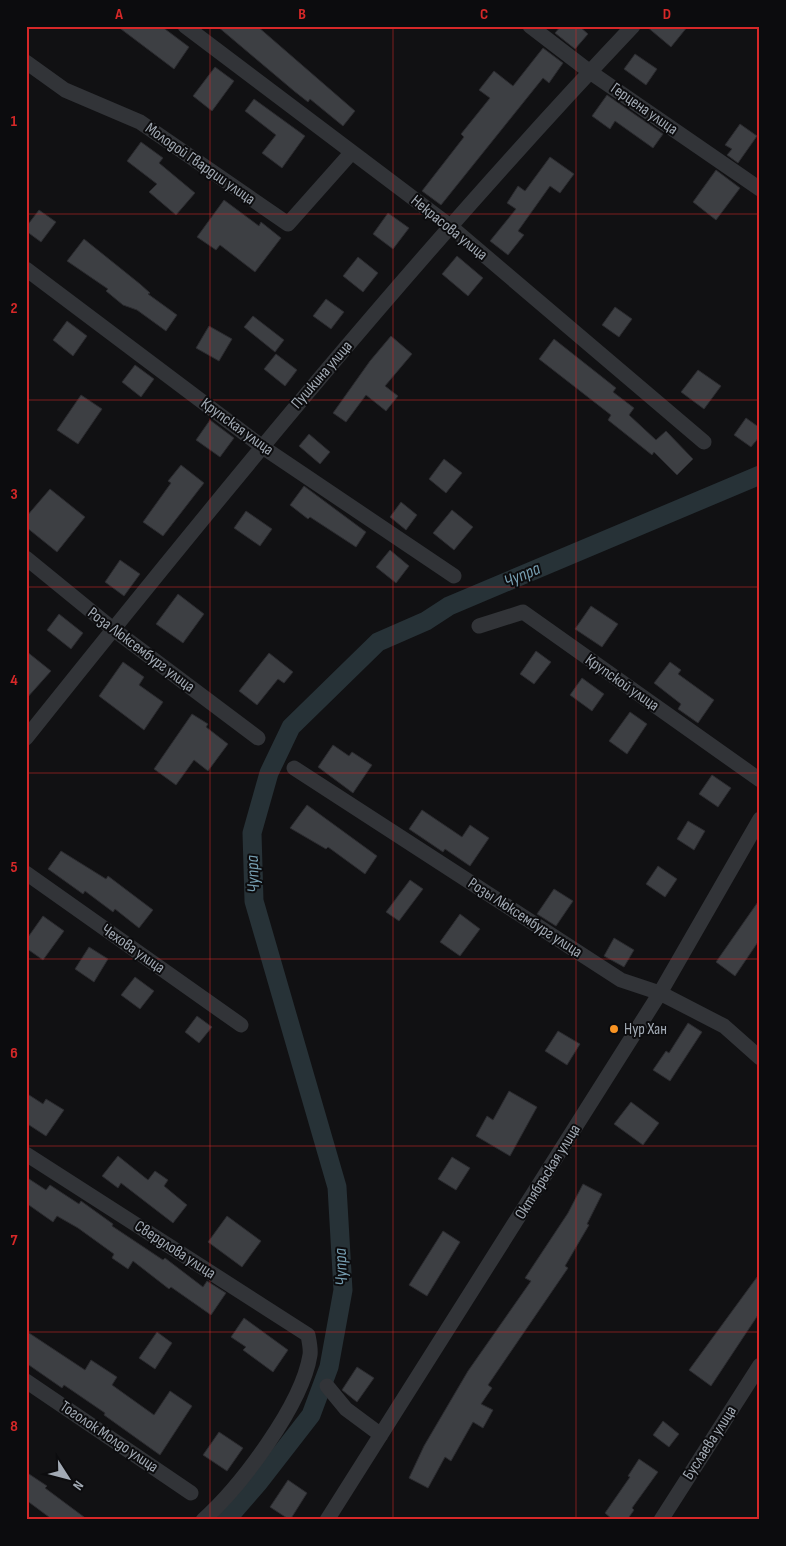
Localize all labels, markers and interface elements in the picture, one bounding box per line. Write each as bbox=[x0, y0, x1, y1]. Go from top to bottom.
text: A bbox=[114, 5, 123, 24]
text: B bbox=[298, 5, 306, 24]
text: C bbox=[480, 5, 488, 24]
text: D bbox=[663, 5, 671, 24]
street label: Герцена улица bbox=[607, 79, 681, 139]
text: 1 bbox=[11, 112, 18, 131]
street label: Молодой Гвардии улица bbox=[141, 119, 259, 209]
street label: Некрасова улица bbox=[407, 191, 491, 265]
text: 2 bbox=[10, 299, 18, 318]
street label: Пушкина улица bbox=[287, 337, 357, 413]
street label: Крупская улица bbox=[197, 394, 277, 460]
text: 3 bbox=[10, 485, 18, 504]
water label: Чупра bbox=[501, 558, 544, 592]
street label: Роза Люксембург улица bbox=[84, 604, 198, 696]
street label: Крупской улица bbox=[581, 651, 663, 715]
text: 4 bbox=[10, 671, 18, 690]
water label: Чупра bbox=[242, 854, 264, 893]
text: 5 bbox=[10, 858, 18, 877]
street label: Розы Люксембург улица bbox=[464, 874, 586, 962]
street label: Чехова улица bbox=[98, 920, 168, 978]
place label: Нур Хан bbox=[624, 1020, 667, 1039]
marker: Нур Хан bbox=[608, 1023, 620, 1035]
text: 6 bbox=[10, 1044, 18, 1063]
street label: Октябрьская улица bbox=[511, 1121, 585, 1223]
street label: Свердлова улица bbox=[131, 1217, 219, 1283]
text: 7 bbox=[11, 1231, 18, 1250]
water label: Чупра bbox=[330, 1247, 352, 1286]
street label: Тоголок Молдо улица bbox=[56, 1397, 162, 1477]
street label: Буслаева улица bbox=[679, 1402, 741, 1484]
text: 8 bbox=[10, 1417, 18, 1436]
north arrow bbox=[42, 1454, 92, 1504]
text: N bbox=[69, 1477, 87, 1493]

